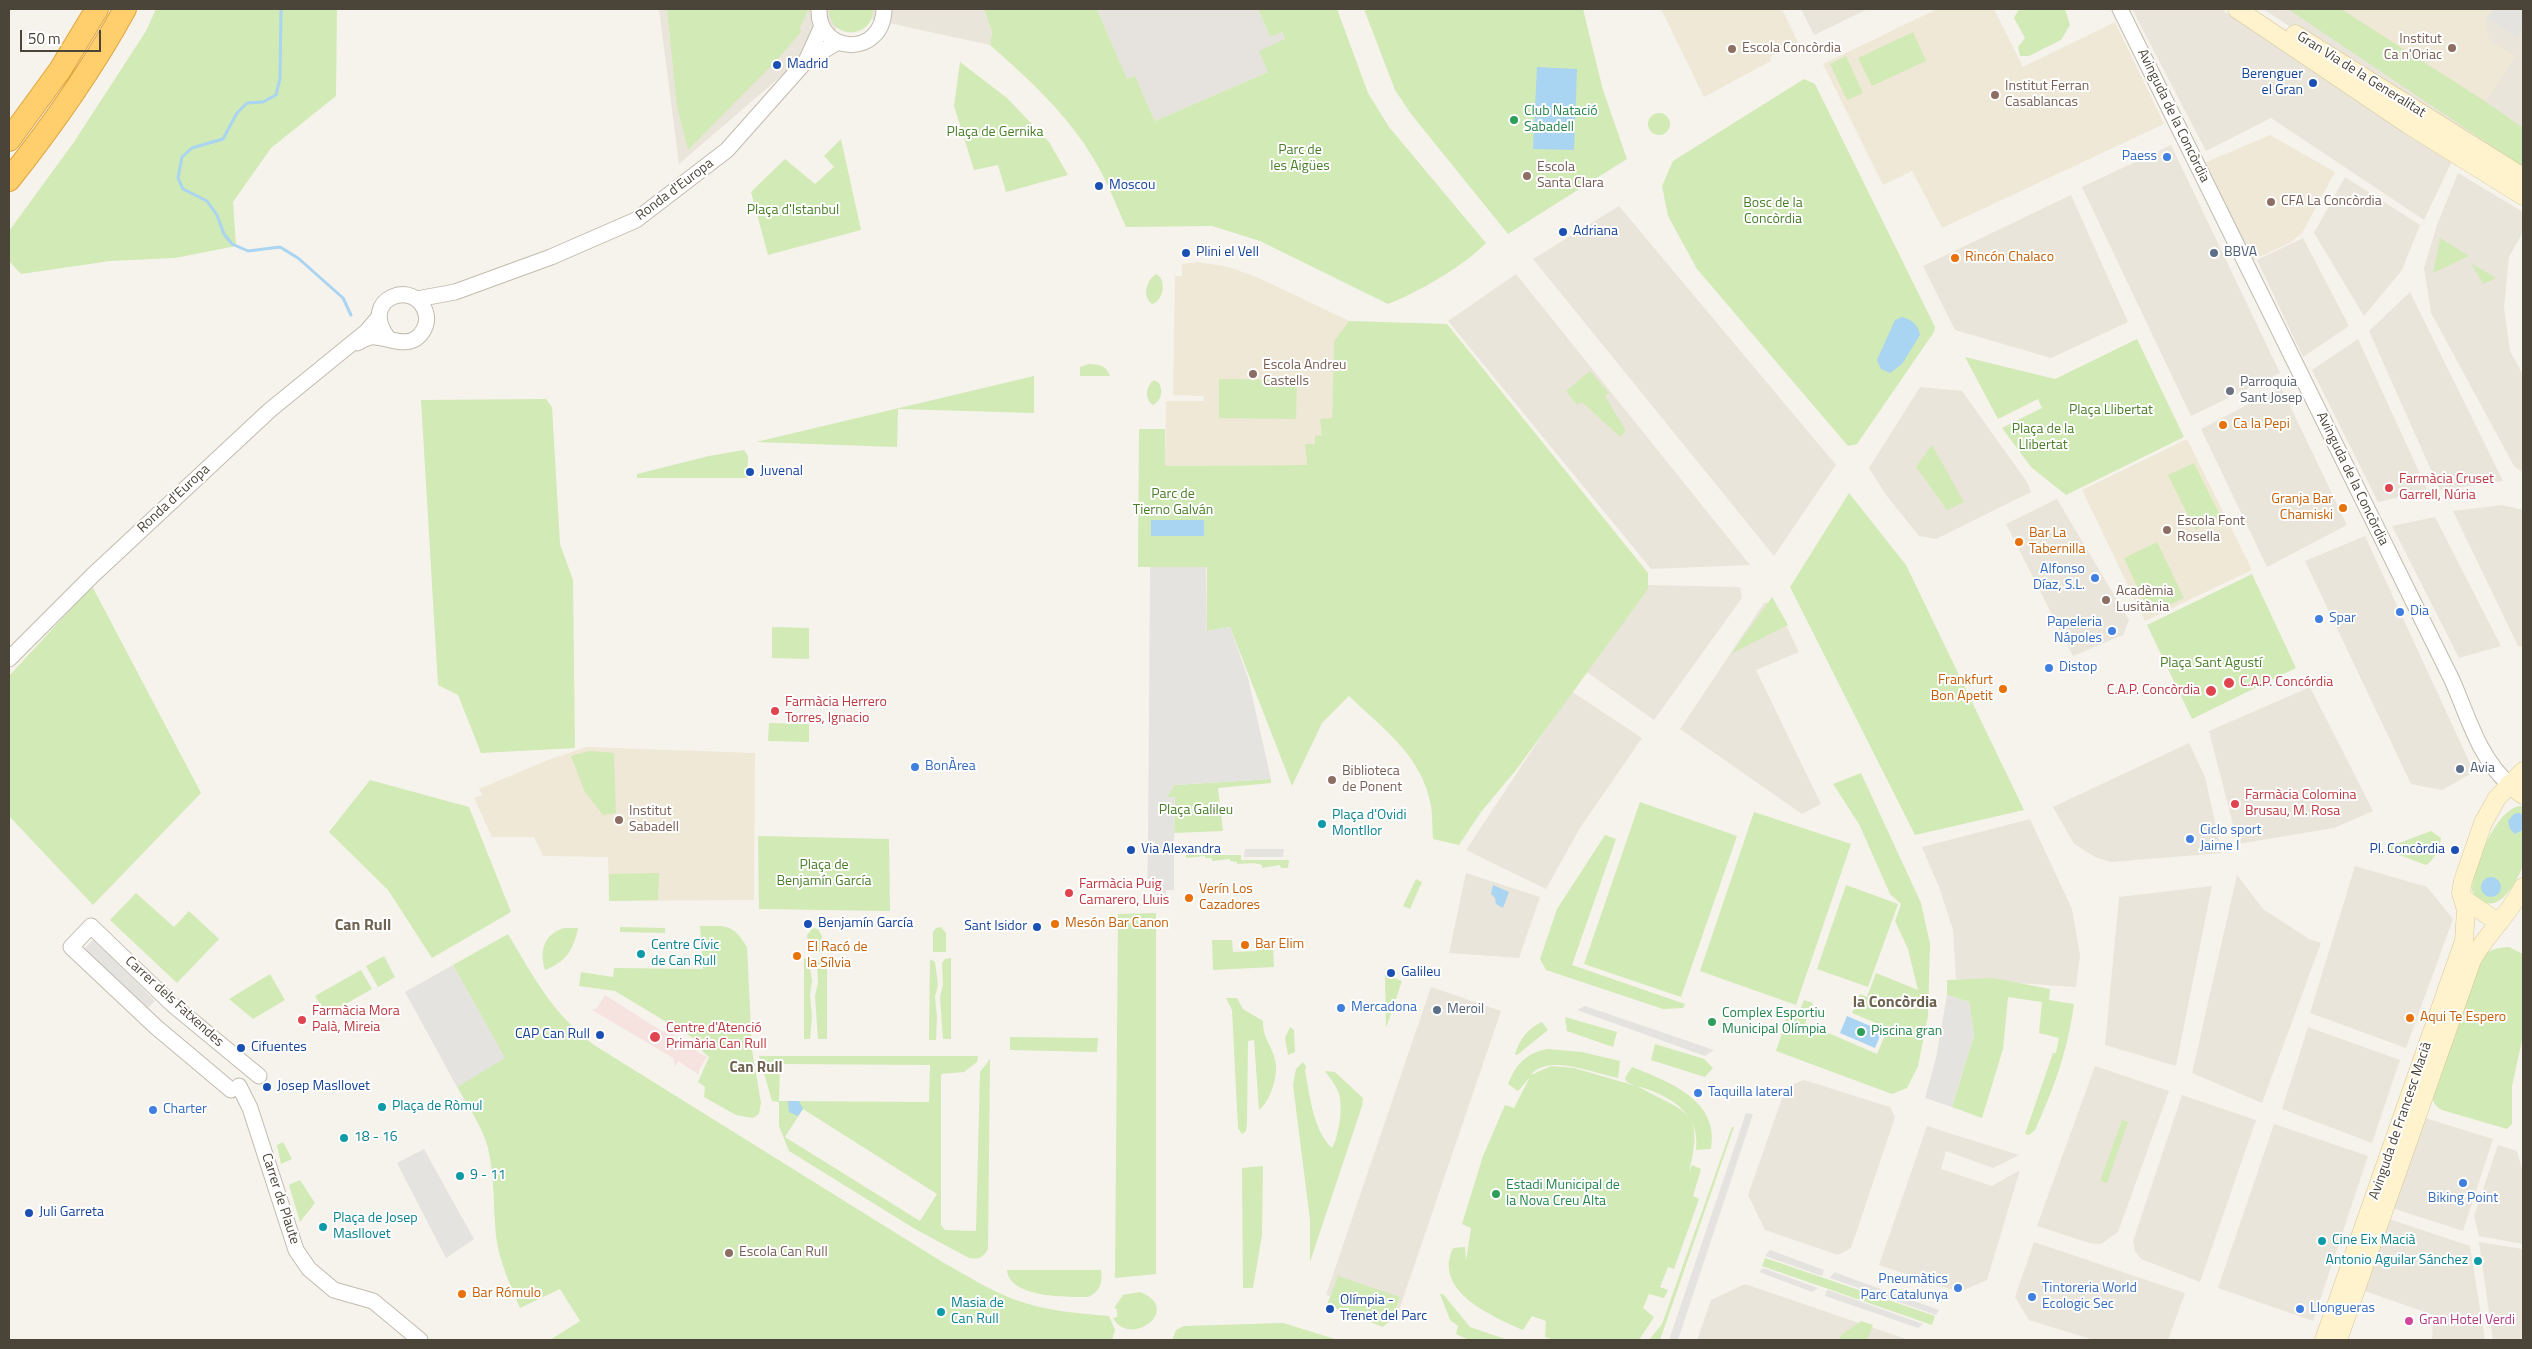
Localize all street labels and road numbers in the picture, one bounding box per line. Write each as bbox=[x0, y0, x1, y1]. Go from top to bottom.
street label: Gran Via de la Generalitat bbox=[2294, 29, 2428, 121]
street label: Avinguda de la Concòrdia bbox=[2133, 47, 2213, 185]
street label: Ronda d'Europa bbox=[633, 155, 717, 225]
street label: Avinguda de la Concòrdia bbox=[2312, 410, 2392, 548]
street label: Ronda d'Europa bbox=[134, 461, 214, 537]
street label: Carrer dels Fatxendes bbox=[121, 953, 227, 1051]
street label: Avinguda de Francesc Macià bbox=[2366, 1040, 2436, 1202]
street label: Carrer de Plaute bbox=[257, 1151, 303, 1247]

